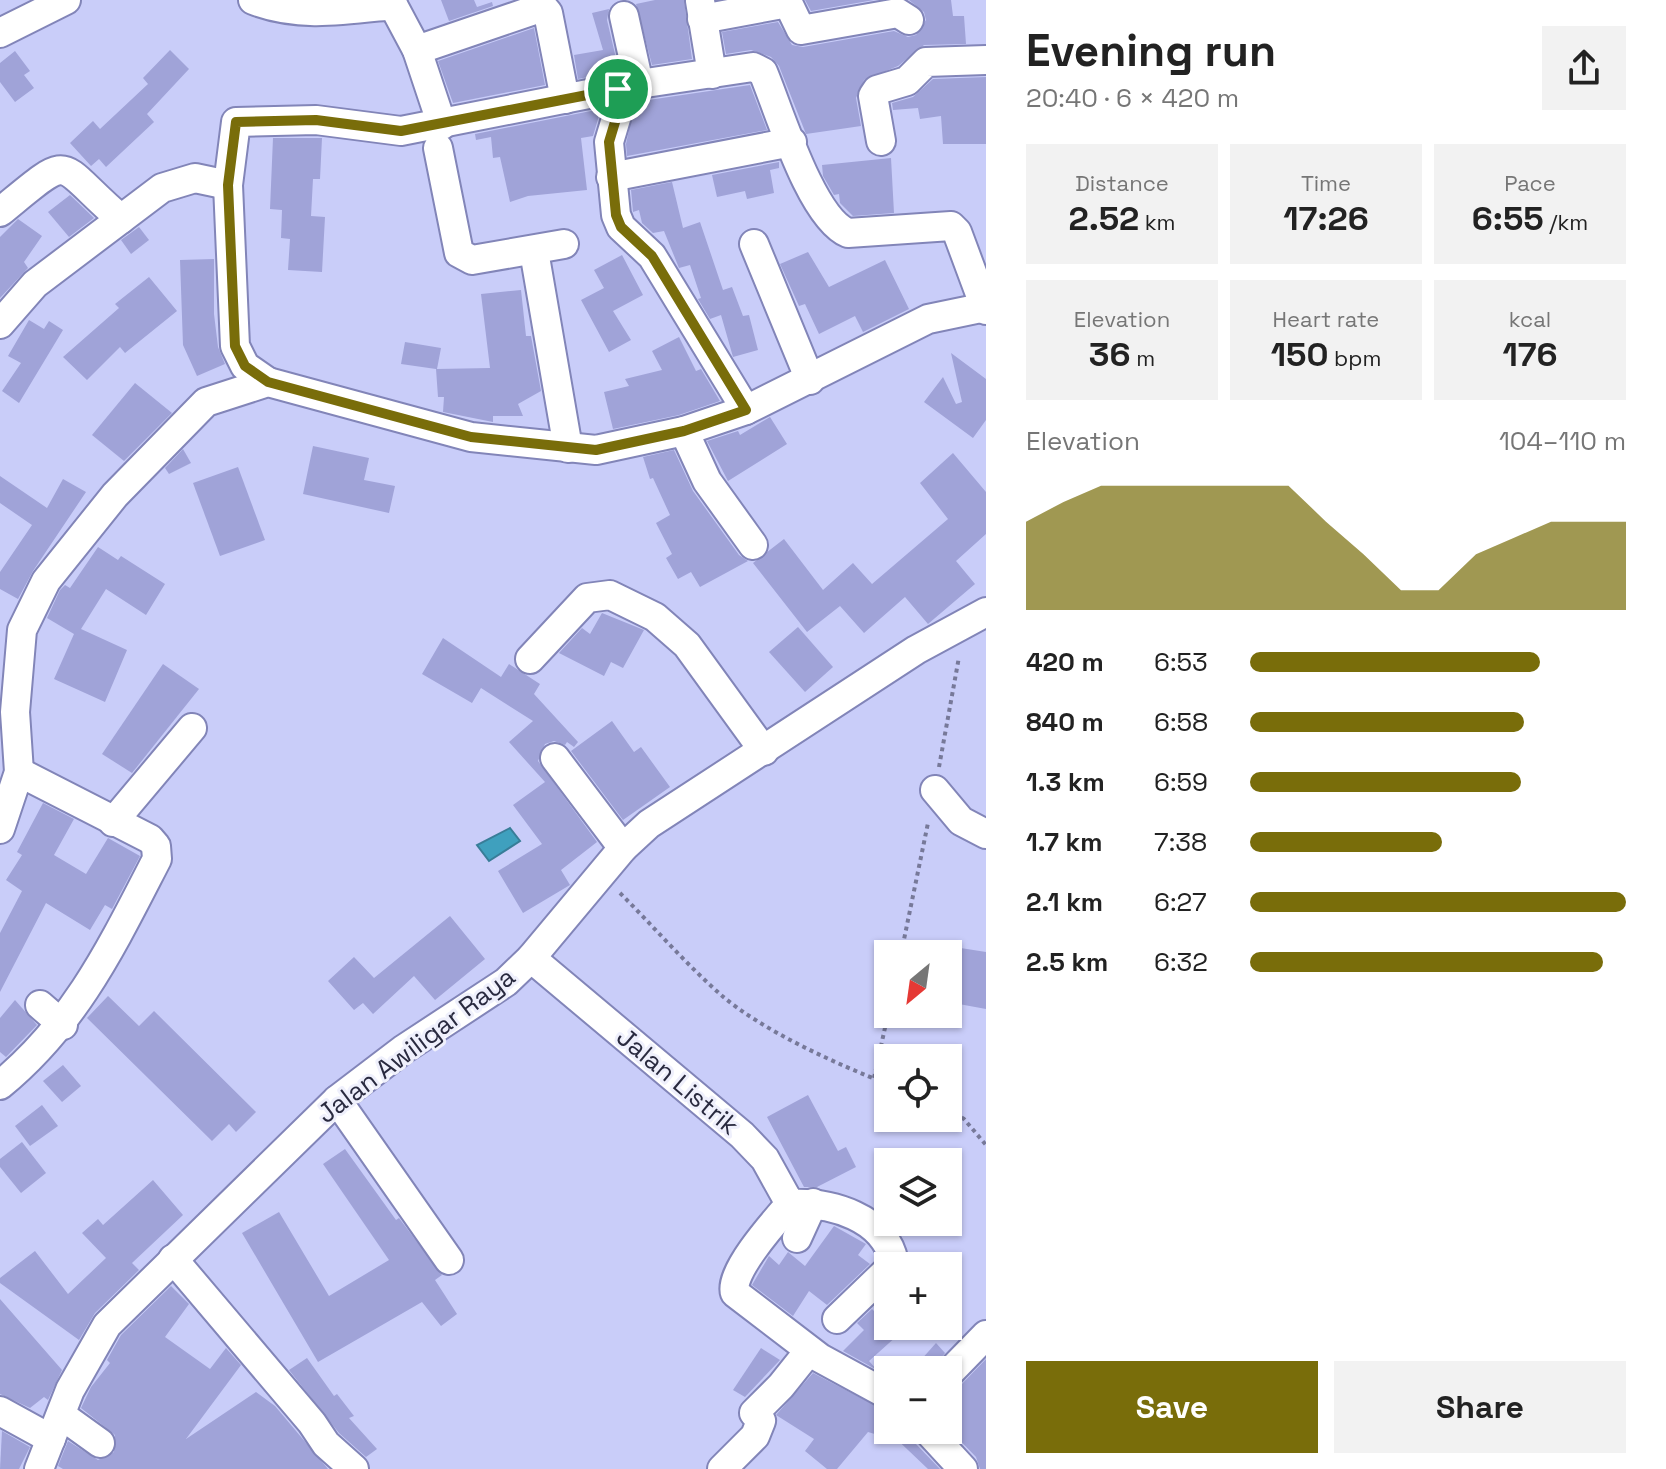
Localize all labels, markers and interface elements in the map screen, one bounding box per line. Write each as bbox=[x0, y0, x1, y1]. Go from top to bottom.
text: Evening run bbox=[1026, 23, 1276, 79]
button: share bbox=[1542, 26, 1626, 110]
pin bbox=[584, 55, 652, 123]
icon: arrive bbox=[596, 67, 640, 111]
text: 20:40 · 6 × 420 m bbox=[1026, 81, 1239, 115]
text: Distance bbox=[1075, 169, 1169, 197]
text: Time bbox=[1301, 169, 1351, 197]
text: Pace bbox=[1504, 169, 1556, 197]
text: 2.52 bbox=[1068, 197, 1139, 240]
text: 17:26 bbox=[1283, 197, 1369, 240]
text: 6:55 bbox=[1472, 197, 1544, 240]
text: km bbox=[1139, 208, 1176, 236]
text: /km bbox=[1544, 208, 1588, 236]
text: Elevation bbox=[1074, 305, 1170, 333]
text: Heart rate bbox=[1273, 305, 1379, 333]
text: kcal bbox=[1509, 305, 1551, 333]
text: 36 bbox=[1089, 333, 1131, 376]
text: 150 bbox=[1271, 333, 1328, 376]
text: 176 bbox=[1502, 333, 1558, 376]
text: m bbox=[1131, 344, 1155, 372]
text: bpm bbox=[1328, 344, 1381, 372]
text: Elevation bbox=[1026, 424, 1140, 458]
text: 104–110 m bbox=[1499, 424, 1626, 458]
text: 420 m bbox=[1026, 645, 1104, 679]
text: 6:53 bbox=[1154, 645, 1208, 679]
text: 840 m bbox=[1026, 705, 1104, 739]
text: 6:58 bbox=[1154, 705, 1208, 739]
text: 1.3 km bbox=[1026, 765, 1105, 799]
text: 6:59 bbox=[1154, 765, 1208, 799]
text: 1.7 km bbox=[1026, 825, 1103, 859]
text: 7:38 bbox=[1154, 825, 1207, 859]
text: 2.1 km bbox=[1026, 885, 1103, 919]
text: 6:27 bbox=[1154, 885, 1207, 919]
north arrow bbox=[874, 940, 962, 1028]
map controls bbox=[874, 940, 962, 1444]
text: 2.5 km bbox=[1026, 945, 1108, 979]
text: 6:32 bbox=[1154, 945, 1208, 979]
street label: Jalan Awiligar Raya bbox=[310, 959, 522, 1131]
street label: Jalan Listrik bbox=[610, 1020, 746, 1142]
button: locate bbox=[874, 1044, 962, 1132]
button: layers bbox=[874, 1148, 962, 1236]
button: + bbox=[874, 1252, 962, 1340]
button: − bbox=[874, 1356, 962, 1444]
button: Save bbox=[1026, 1361, 1318, 1453]
button: Share bbox=[1334, 1361, 1626, 1453]

